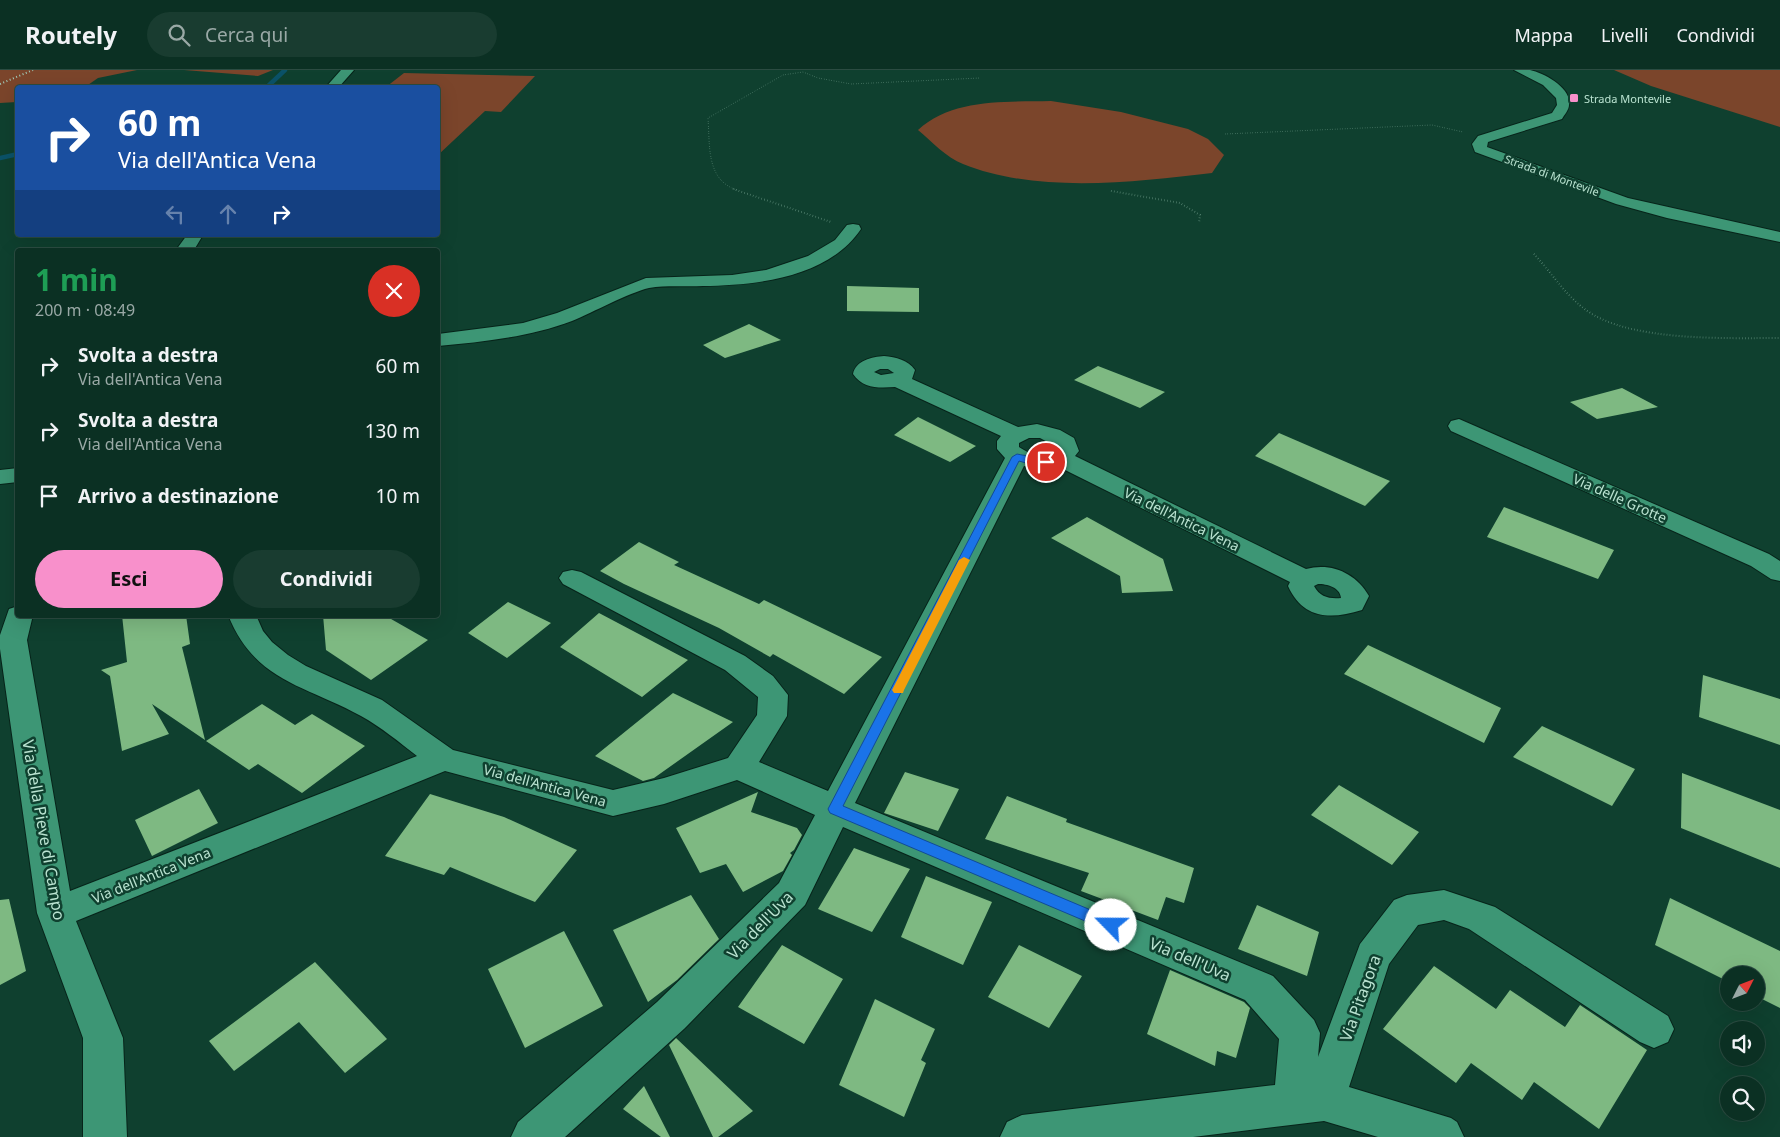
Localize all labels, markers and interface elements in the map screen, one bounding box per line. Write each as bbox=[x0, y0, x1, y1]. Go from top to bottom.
search box bbox=[147, 12, 497, 57]
text: Routely bbox=[25, 18, 117, 51]
icon: search bbox=[165, 21, 193, 49]
text: Cerca qui bbox=[205, 22, 288, 48]
text: Mappa bbox=[1514, 23, 1573, 47]
text: Livelli bbox=[1601, 23, 1648, 47]
text: Condividi bbox=[1676, 23, 1755, 47]
place label: Strada Montevile bbox=[1584, 91, 1671, 106]
marker: Strada Montevile bbox=[1568, 92, 1580, 104]
text: 60 m bbox=[118, 99, 201, 146]
icon: right bbox=[35, 105, 100, 170]
text: Via dell'Antica Vena bbox=[118, 144, 317, 174]
street label: Strada di Montevile bbox=[1503, 151, 1601, 199]
icon: left bbox=[161, 200, 189, 228]
icon: ahead bbox=[214, 200, 242, 228]
icon: right bbox=[267, 200, 295, 228]
text: 1 min bbox=[35, 259, 118, 300]
button: close bbox=[368, 265, 420, 317]
text: 200 m · 08:49 bbox=[35, 299, 135, 321]
text: Svolta a destra bbox=[78, 342, 218, 368]
icon: right bbox=[35, 352, 63, 380]
text: 60 m bbox=[376, 353, 420, 379]
text: Via dell'Antica Vena bbox=[78, 368, 222, 390]
text: Svolta a destra bbox=[78, 407, 218, 433]
icon: right bbox=[35, 417, 63, 445]
text: 130 m bbox=[365, 418, 420, 444]
text: Via dell'Antica Vena bbox=[78, 433, 222, 455]
pin bbox=[1025, 441, 1067, 483]
icon: arrive bbox=[1032, 448, 1060, 476]
street label: Via delle Grotte bbox=[1570, 469, 1670, 527]
icon: arrive bbox=[35, 482, 63, 510]
text: Arrivo a destinazione bbox=[78, 483, 279, 509]
text: 10 m bbox=[376, 483, 420, 509]
street label: Via dell'Antica Vena bbox=[1121, 483, 1243, 555]
button: Esci bbox=[35, 550, 223, 608]
button: Condividi bbox=[233, 550, 420, 608]
street label: Via della Pieve di Campo bbox=[17, 738, 71, 922]
street label: Via dell'Antica Vena bbox=[481, 759, 609, 811]
street label: Via dell'Antica Vena bbox=[89, 843, 213, 907]
street label: Via dell'Uva bbox=[722, 886, 798, 964]
position arrow bbox=[1084, 898, 1136, 950]
street label: Via dell'Uva bbox=[1146, 932, 1234, 986]
street label: Via Pitagora bbox=[1334, 952, 1386, 1044]
north arrow bbox=[1720, 966, 1765, 1011]
map controls bbox=[1720, 966, 1765, 1121]
button: sound bbox=[1720, 1021, 1765, 1066]
button: search bbox=[1720, 1076, 1765, 1121]

